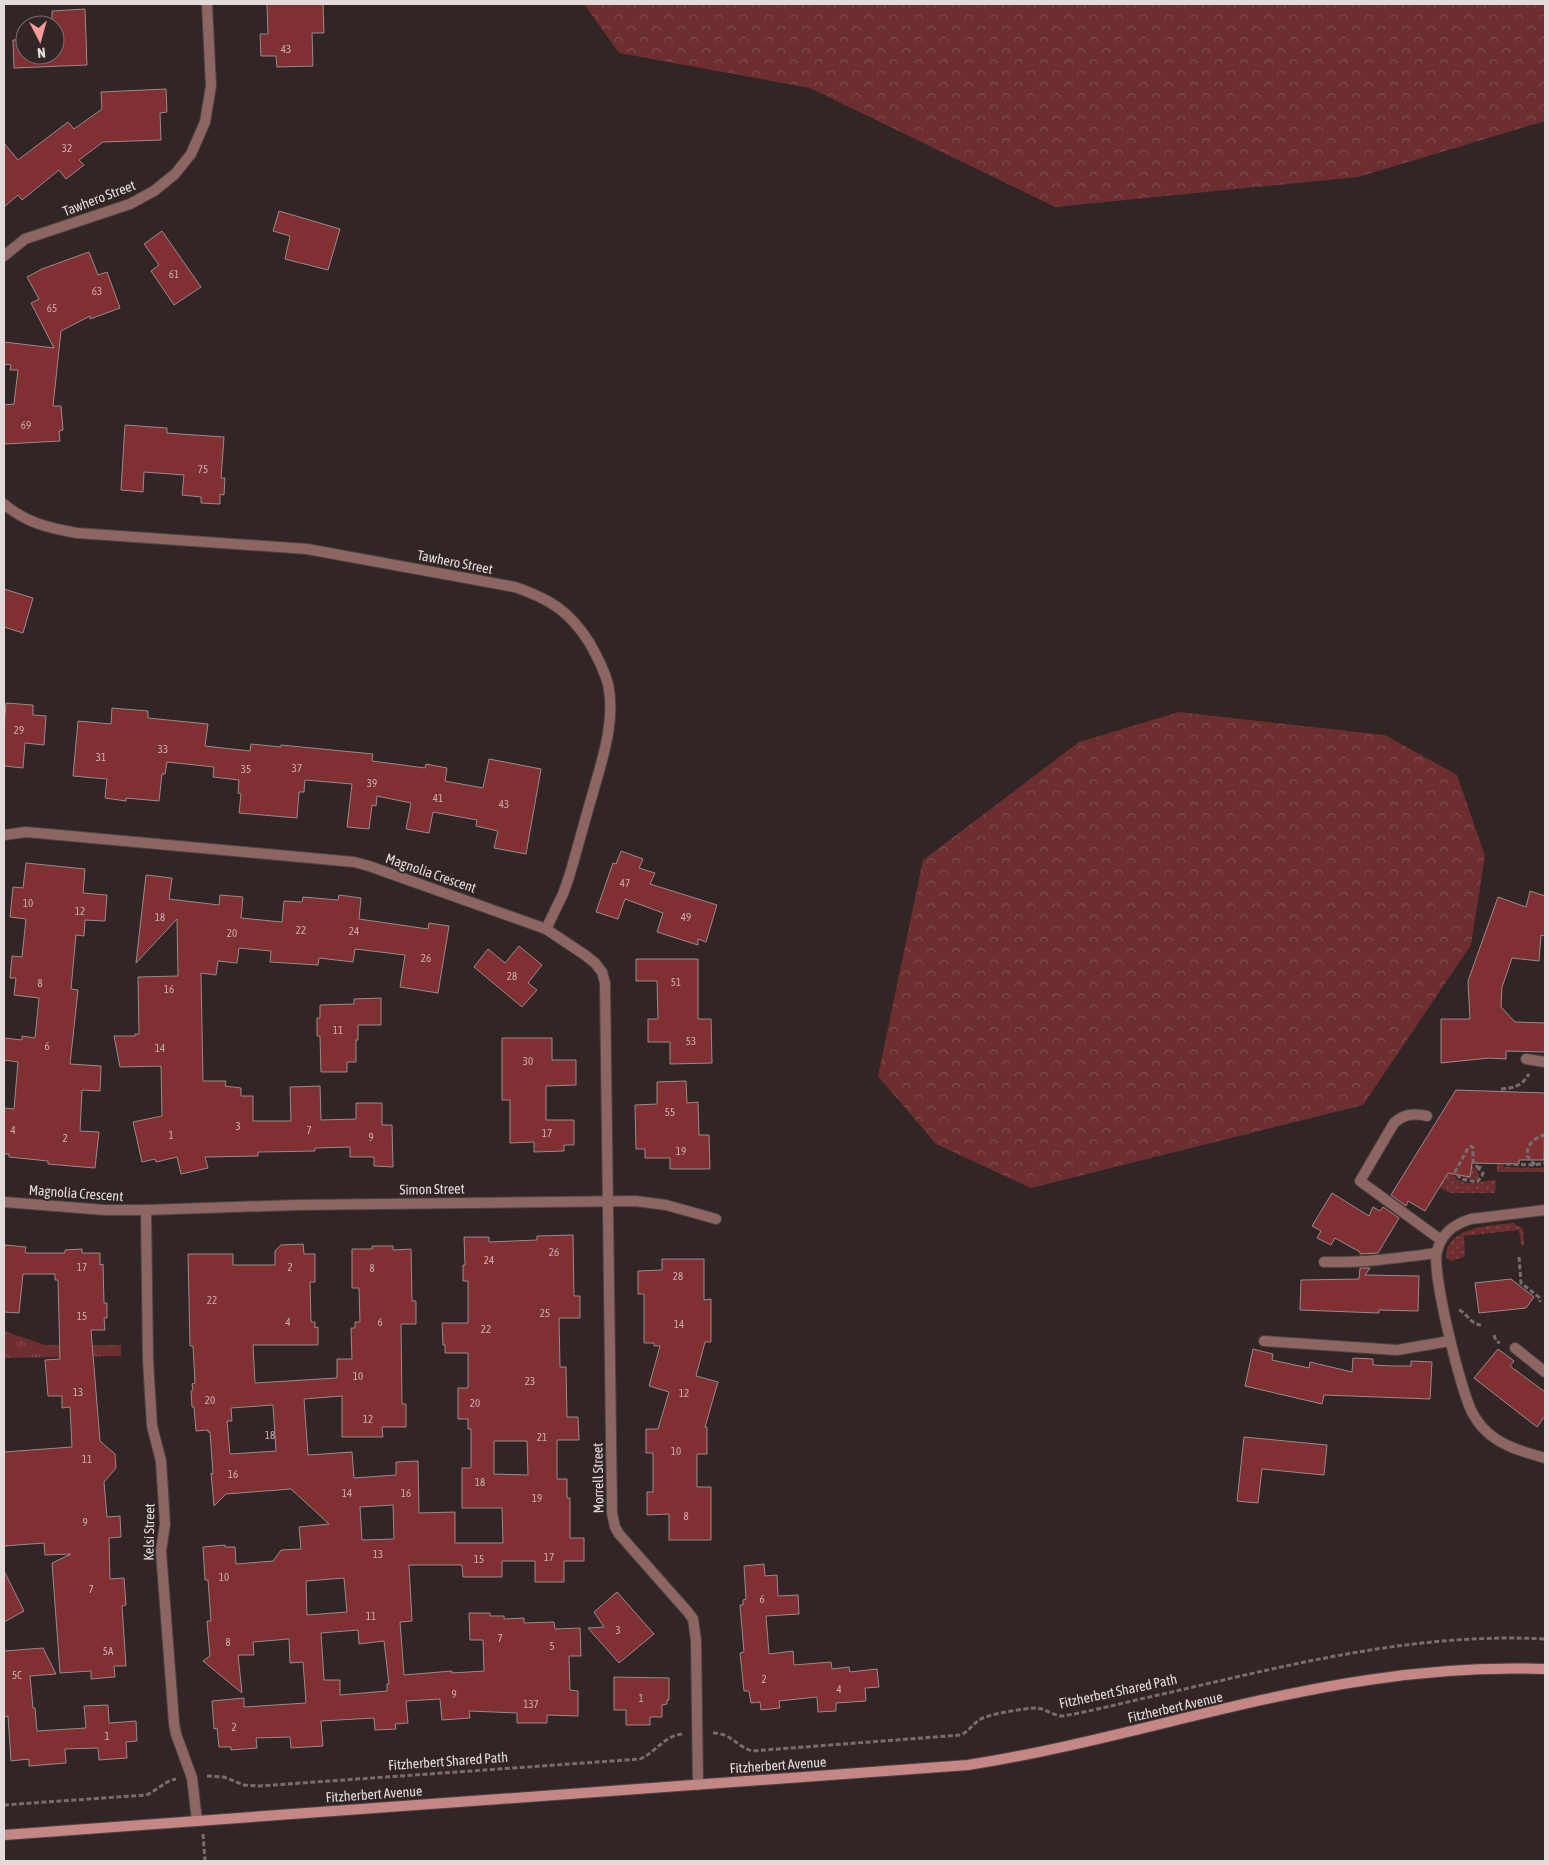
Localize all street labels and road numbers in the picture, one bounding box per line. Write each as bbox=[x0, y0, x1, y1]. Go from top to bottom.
street label: Tawhero Street bbox=[60, 177, 138, 219]
street label: Tawhero Street bbox=[416, 547, 494, 577]
street label: Magnolia Crescent bbox=[384, 850, 478, 896]
street label: Simon Street bbox=[399, 1180, 465, 1198]
street label: Magnolia Crescent bbox=[28, 1182, 124, 1204]
street label: Morrell Street bbox=[589, 1443, 607, 1513]
street label: Kelsi Street bbox=[140, 1503, 158, 1561]
street label: Fitzherbert Shared Path bbox=[1058, 1671, 1178, 1711]
street label: Fitzherbert Avenue bbox=[1126, 1688, 1224, 1726]
street label: Fitzherbert Shared Path bbox=[387, 1749, 509, 1773]
street label: Fitzherbert Avenue bbox=[729, 1754, 827, 1776]
street label: Fitzherbert Avenue bbox=[325, 1783, 423, 1805]

